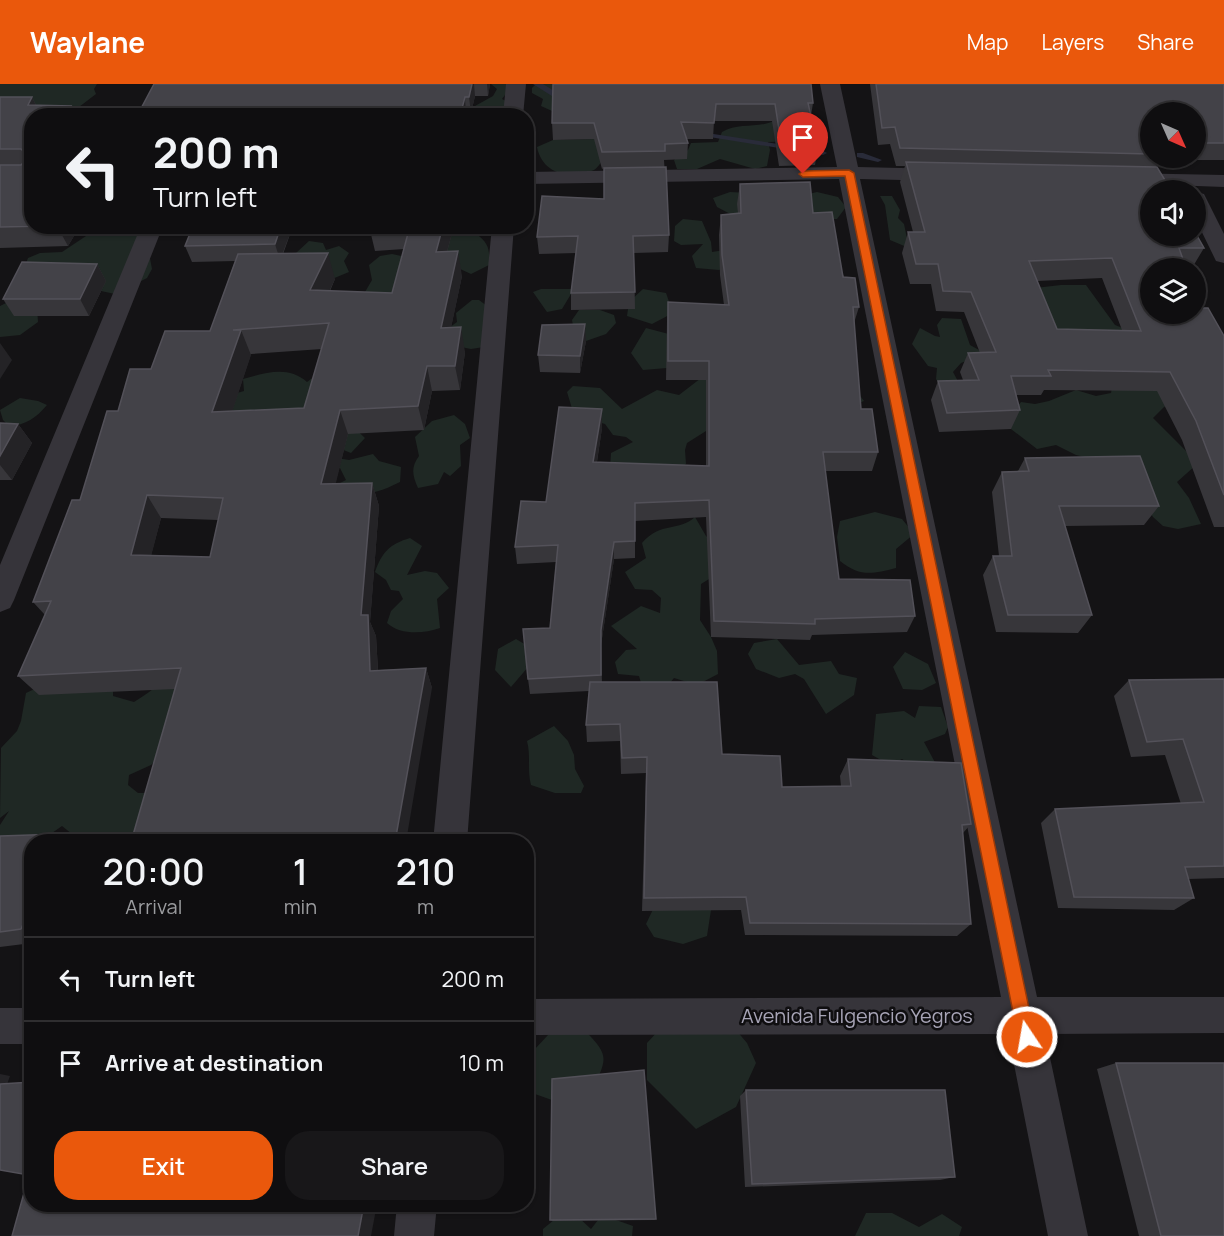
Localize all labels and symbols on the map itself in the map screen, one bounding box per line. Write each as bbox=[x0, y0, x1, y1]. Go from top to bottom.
north arrow bbox=[1140, 102, 1206, 168]
pin bbox=[777, 112, 828, 174]
street label: Avenida Fulgencio Yegros bbox=[741, 1002, 973, 1029]
position arrow bbox=[995, 1005, 1059, 1069]

